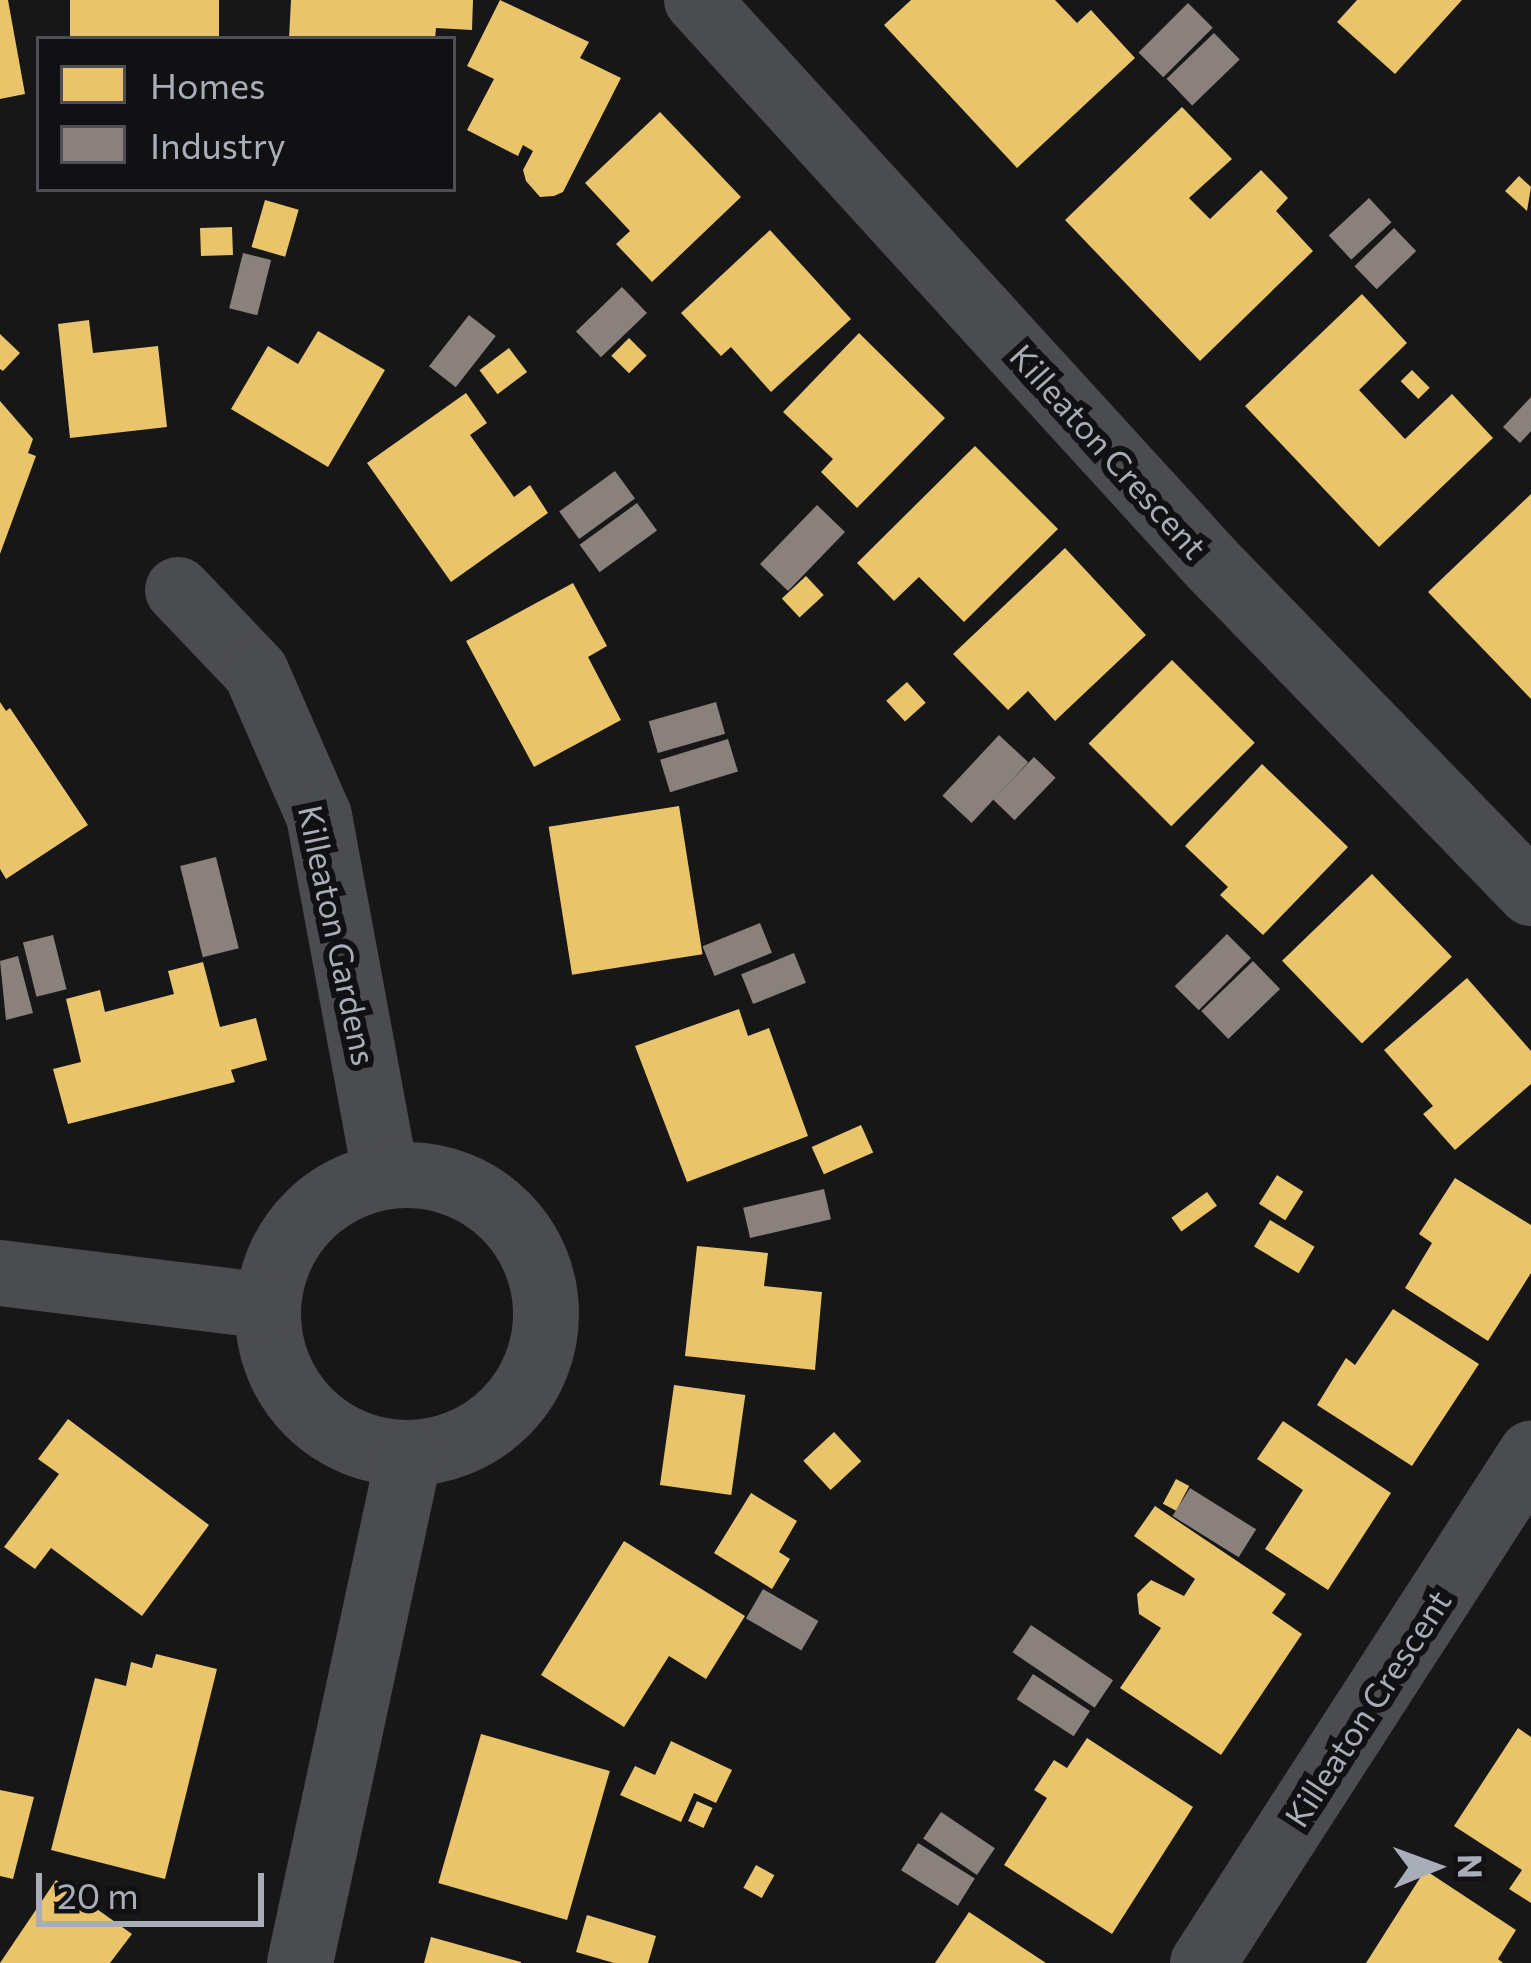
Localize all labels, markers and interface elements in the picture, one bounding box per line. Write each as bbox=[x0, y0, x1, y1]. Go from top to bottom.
legend bbox=[36, 36, 456, 192]
text: Homes bbox=[150, 62, 265, 106]
text: Industry bbox=[150, 122, 286, 166]
street label: Killeaton Crescent bbox=[1003, 336, 1215, 566]
street label: Killeaton Gardens bbox=[291, 801, 385, 1069]
street label: Killeaton Crescent bbox=[1276, 1582, 1458, 1834]
north arrow bbox=[1375, 1807, 1495, 1927]
scale bar bbox=[42, 1849, 270, 1923]
text: N bbox=[1451, 1854, 1492, 1879]
text: 20 m bbox=[57, 1872, 139, 1916]

